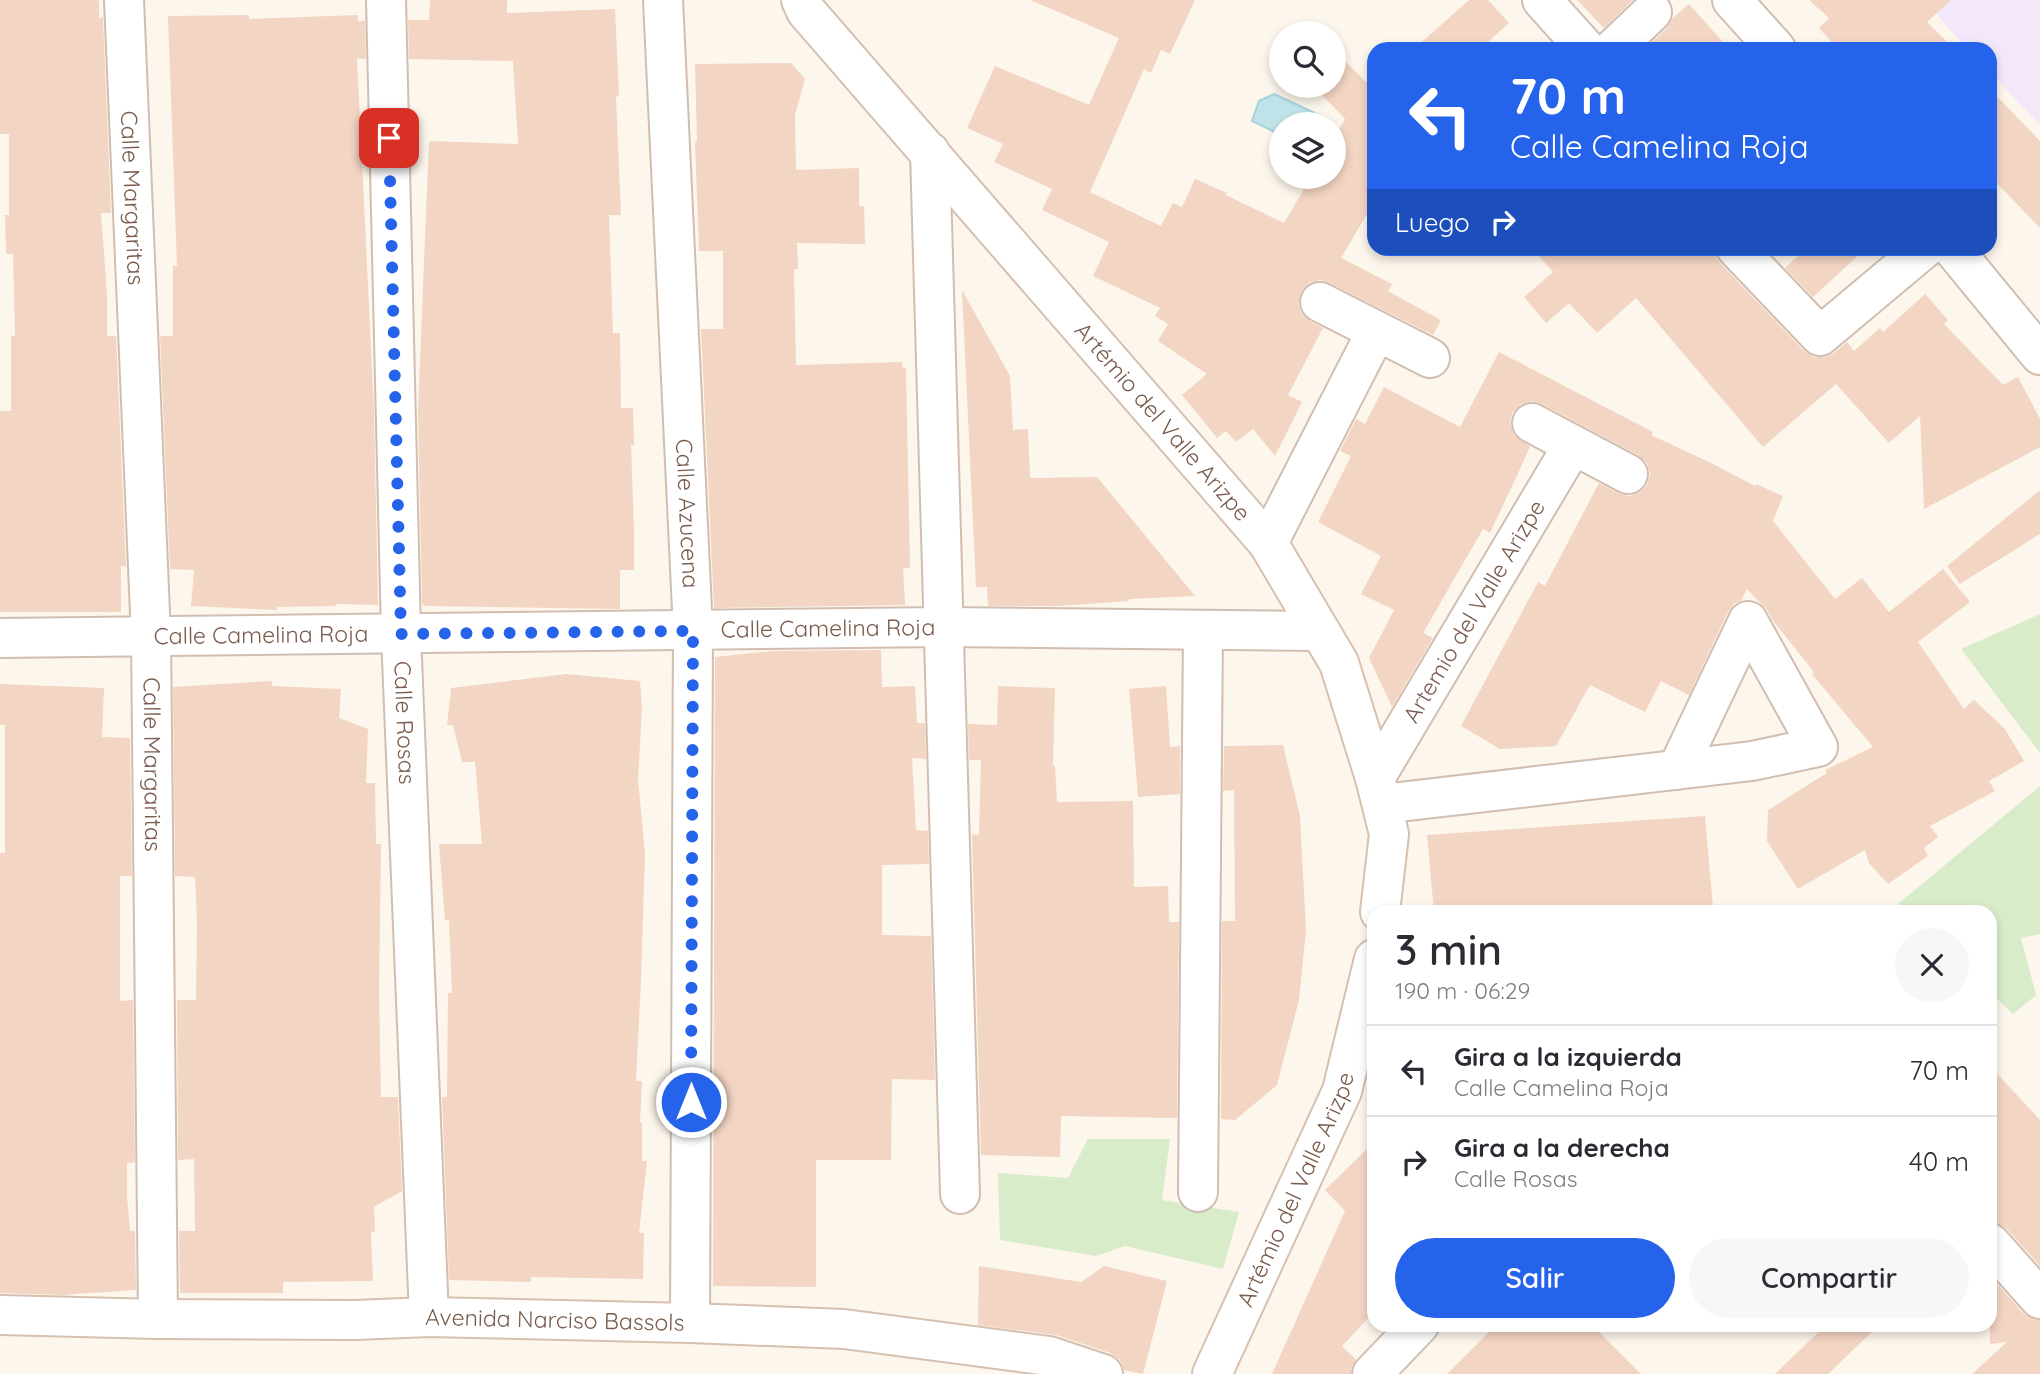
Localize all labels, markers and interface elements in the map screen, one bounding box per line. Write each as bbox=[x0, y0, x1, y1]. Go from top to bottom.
map controls bbox=[1269, 21, 1346, 189]
button: search bbox=[1269, 21, 1346, 98]
text: 70 m bbox=[1510, 65, 1626, 126]
icon: left bbox=[1395, 70, 1486, 161]
pin bbox=[359, 108, 419, 168]
street label: Calle Margaritas bbox=[115, 110, 151, 286]
button: layers bbox=[1269, 112, 1346, 189]
icon: arrive bbox=[370, 119, 408, 157]
text: Calle Camelina Roja bbox=[1510, 126, 1809, 166]
icon: right bbox=[1484, 203, 1522, 241]
text: Luego bbox=[1395, 206, 1470, 239]
street label: Artémio del Valle Arizpe bbox=[1069, 316, 1257, 527]
street label: Calle Azucena bbox=[670, 438, 706, 589]
street label: Artemio del Valle Arizpe bbox=[1396, 494, 1551, 728]
street label: Calle Camelina Roja bbox=[720, 612, 935, 644]
street label: Calle Camelina Roja bbox=[153, 619, 369, 650]
street label: Calle Rosas bbox=[388, 660, 422, 785]
street label: Calle Margaritas bbox=[137, 677, 168, 852]
text: 3 min bbox=[1395, 923, 1502, 976]
button: close bbox=[1895, 928, 1969, 1002]
text: 190 m · 06:29 bbox=[1395, 976, 1530, 1005]
text: Gira a la izquierda bbox=[1454, 1040, 1682, 1073]
icon: left bbox=[1395, 1052, 1433, 1090]
text: 70 m bbox=[1909, 1054, 1969, 1087]
position arrow bbox=[654, 1065, 728, 1139]
street label: Artémio del Valle Arizpe bbox=[1230, 1069, 1360, 1311]
text: Calle Camelina Roja bbox=[1454, 1073, 1669, 1102]
text: Gira a la derecha bbox=[1454, 1131, 1670, 1164]
icon: right bbox=[1395, 1143, 1433, 1181]
text: 40 m bbox=[1909, 1145, 1969, 1178]
text: Calle Rosas bbox=[1454, 1164, 1577, 1193]
button: Salir bbox=[1395, 1238, 1675, 1318]
button: Compartir bbox=[1689, 1238, 1969, 1318]
street label: Avenida Narciso Bassols bbox=[425, 1302, 685, 1337]

